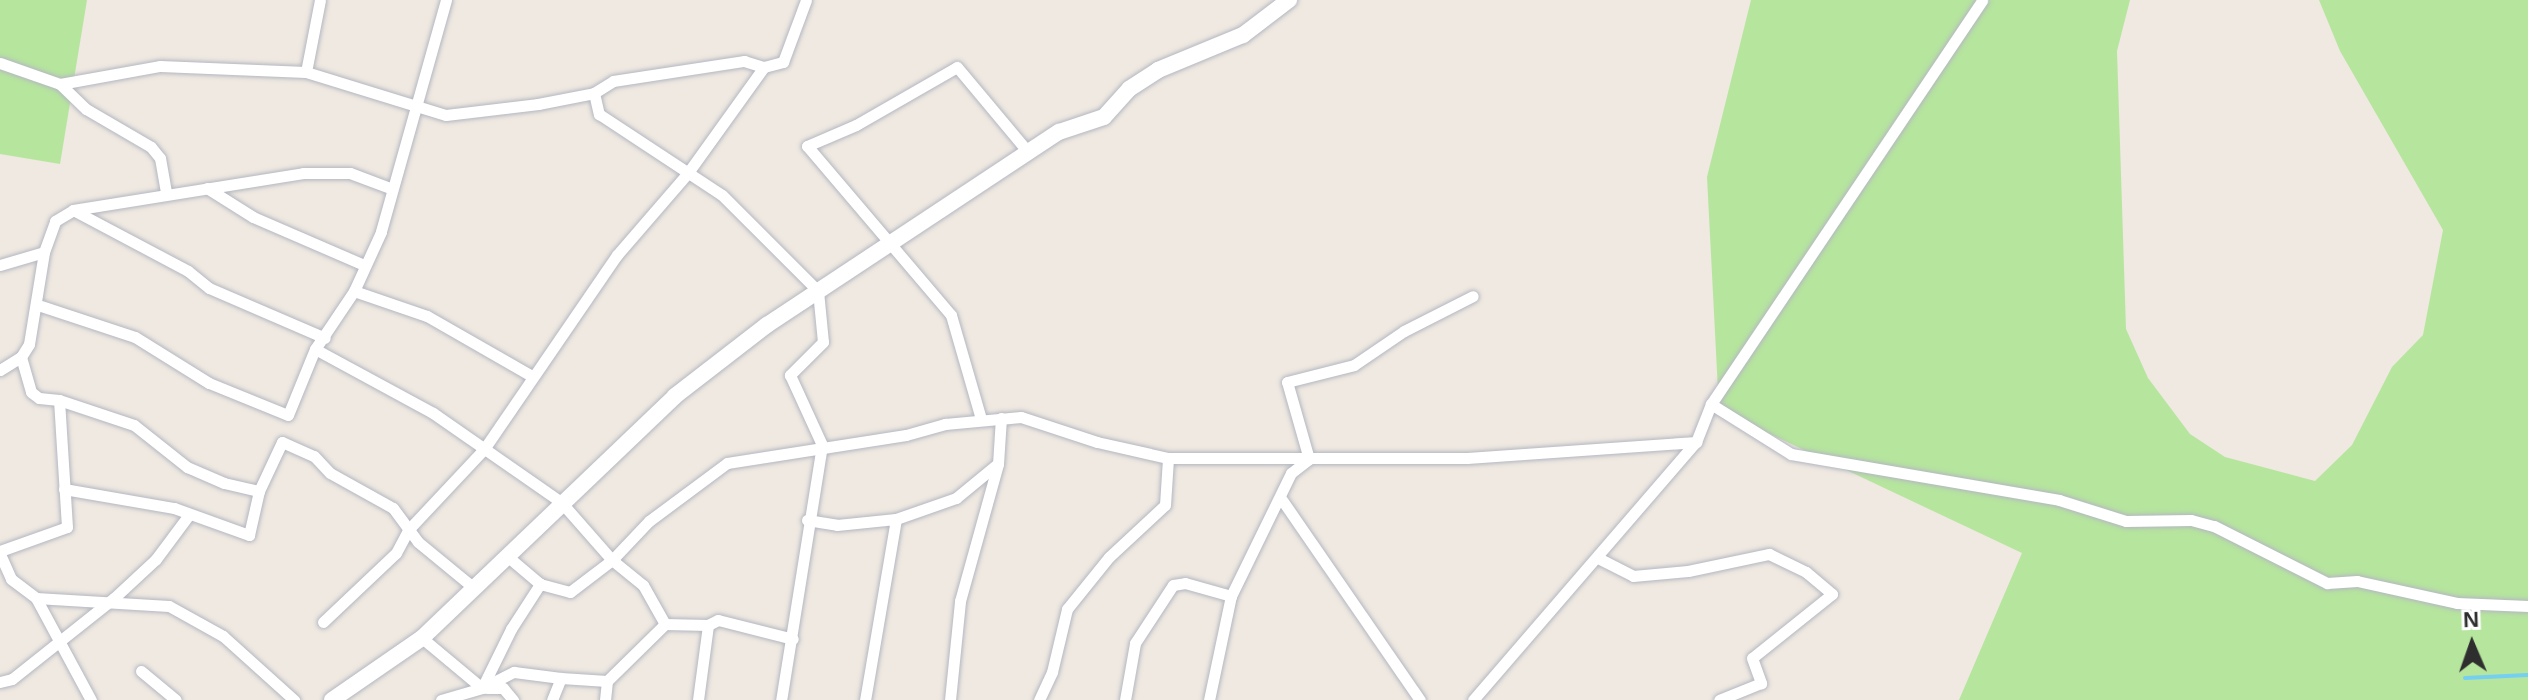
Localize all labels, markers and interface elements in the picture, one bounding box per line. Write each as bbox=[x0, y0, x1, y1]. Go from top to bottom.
north arrow bbox=[2432, 604, 2512, 684]
text: N bbox=[2463, 607, 2480, 632]

